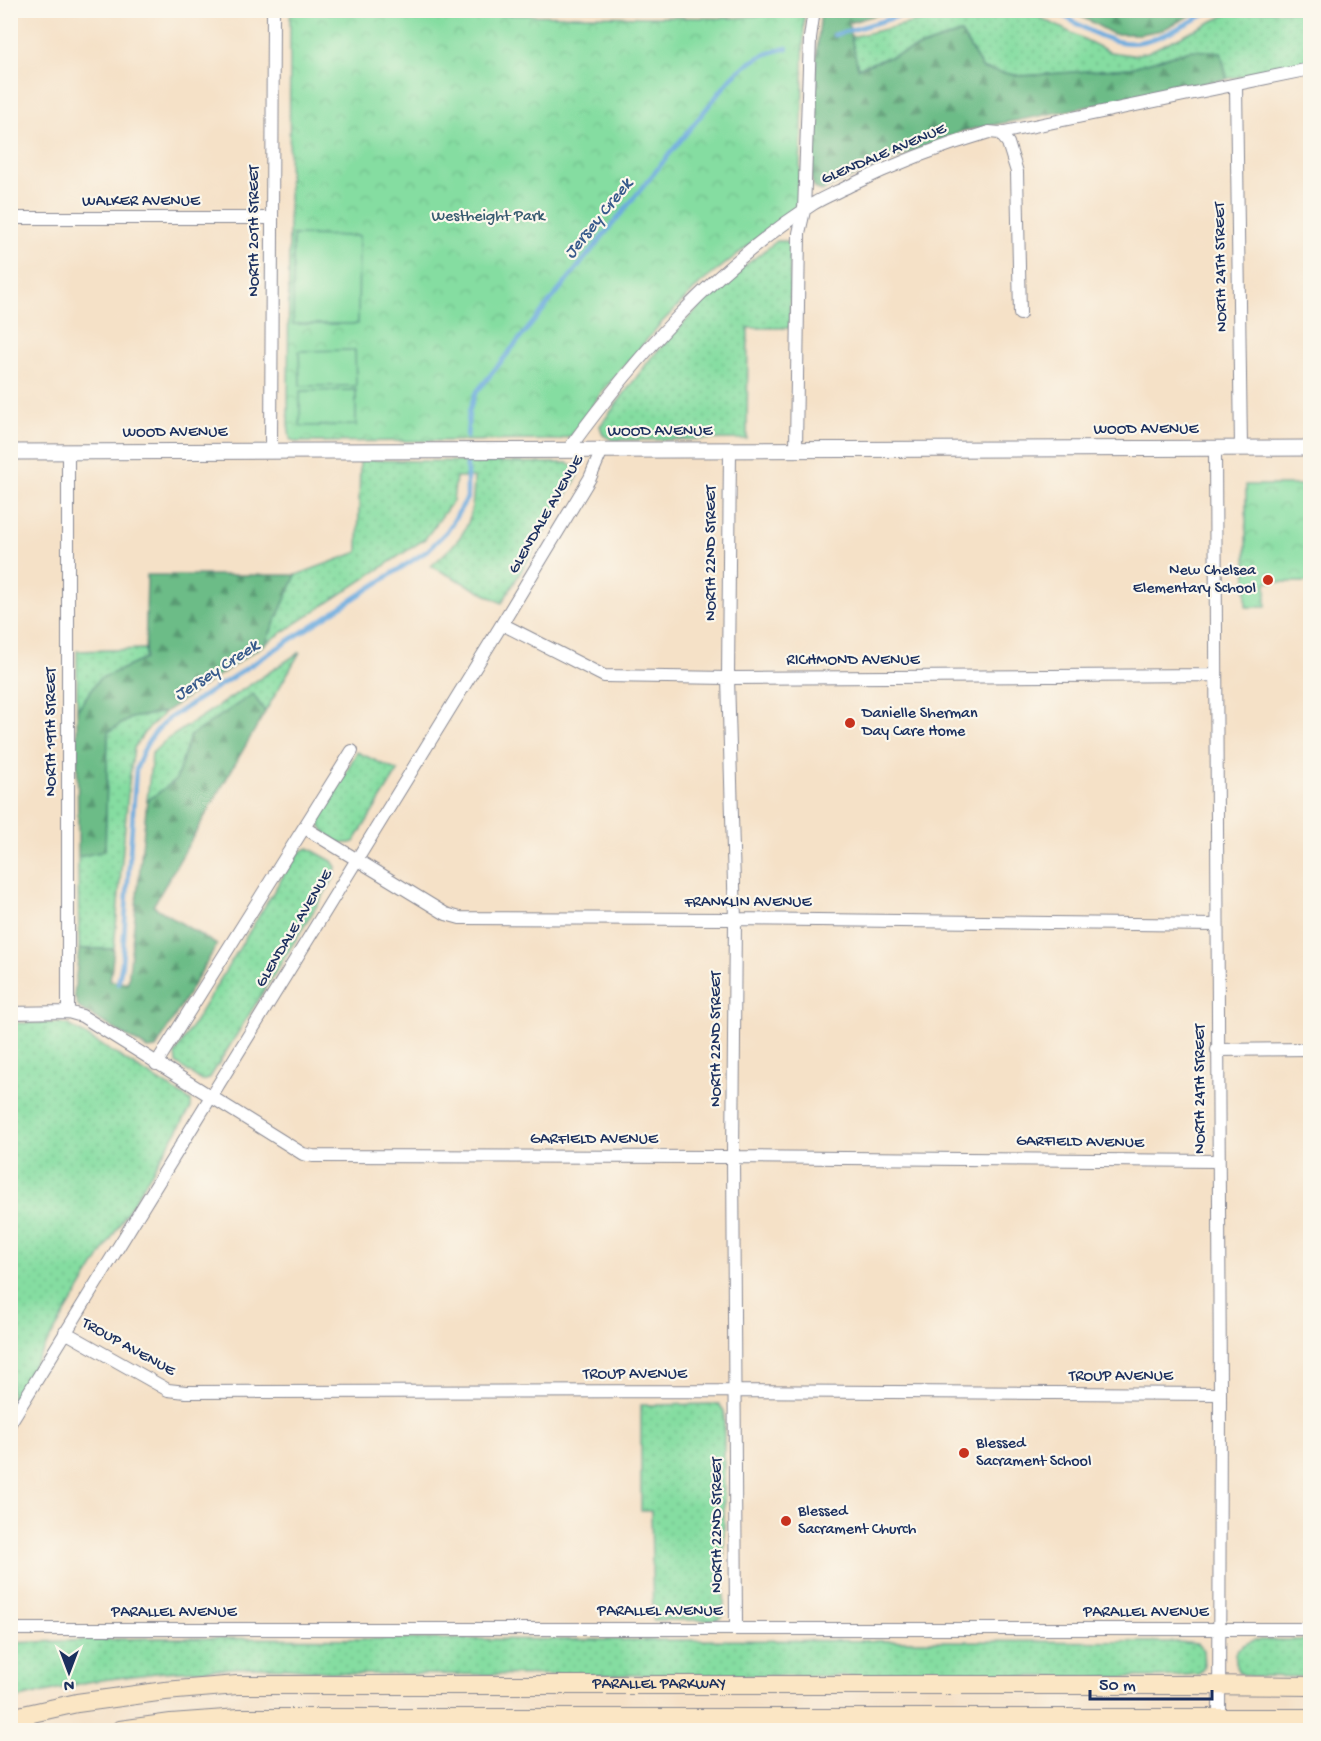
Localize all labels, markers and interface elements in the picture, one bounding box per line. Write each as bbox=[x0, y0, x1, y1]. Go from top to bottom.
street label: GLENDALE AVENUE bbox=[819, 120, 950, 190]
street label: NORTH 20TH STREET bbox=[246, 164, 265, 297]
water label: Jersey Creek bbox=[560, 173, 639, 263]
street label: WALKER AVENUE bbox=[82, 193, 201, 212]
street label: NORTH 24TH STREET bbox=[1211, 201, 1233, 332]
park label: Westheight Park bbox=[431, 208, 546, 227]
street label: WOOD AVENUE bbox=[1093, 421, 1200, 440]
street label: WOOD AVENUE bbox=[607, 423, 714, 442]
street label: WOOD AVENUE bbox=[122, 424, 229, 443]
street label: GLENDALE AVENUE bbox=[505, 451, 589, 578]
street label: NORTH 22ND STREET bbox=[703, 484, 722, 621]
place label: New Chelsea Elementary School bbox=[1133, 562, 1257, 599]
marker: New Chelsea Elementary School bbox=[1261, 573, 1275, 587]
water label: Jersey Creek bbox=[171, 635, 265, 706]
street label: RICHMOND AVENUE bbox=[786, 652, 921, 671]
street label: NORTH 19TH STREET bbox=[43, 667, 62, 797]
place label: Danielle Sherman Day Care Home bbox=[861, 705, 978, 742]
marker: Danielle Sherman Day Care Home bbox=[843, 716, 857, 730]
street label: GLENDALE AVENUE bbox=[252, 866, 338, 991]
street label: FRANKLIN AVENUE bbox=[683, 894, 813, 913]
street label: NORTH 22ND STREET bbox=[708, 970, 727, 1107]
street label: NORTH 24TH STREET bbox=[1192, 1023, 1211, 1154]
street label: GARFIELD AVENUE bbox=[530, 1131, 659, 1150]
street label: GARFIELD AVENUE bbox=[1016, 1132, 1145, 1154]
street label: TROUP AVENUE bbox=[77, 1314, 179, 1382]
street label: TROUP AVENUE bbox=[582, 1366, 688, 1385]
street label: TROUP AVENUE bbox=[1068, 1368, 1174, 1387]
place label: Blessed Sacrament School bbox=[975, 1435, 1091, 1472]
marker: Blessed Sacrament School bbox=[957, 1446, 971, 1460]
street label: NORTH 22ND STREET bbox=[709, 1456, 728, 1593]
place label: Blessed Sacrament Church bbox=[797, 1503, 917, 1540]
marker: Blessed Sacrament Church bbox=[779, 1514, 793, 1528]
street label: PARALLEL AVENUE bbox=[596, 1603, 724, 1622]
street label: PARALLEL AVENUE bbox=[110, 1604, 238, 1623]
street label: PARALLEL AVENUE bbox=[1082, 1604, 1210, 1623]
north arrow bbox=[39, 1642, 99, 1702]
scale bar bbox=[1090, 1663, 1212, 1701]
text: N bbox=[63, 1674, 74, 1693]
street label: PARALLEL PARKWAY bbox=[592, 1676, 726, 1695]
text: 50 m bbox=[1099, 1676, 1136, 1697]

